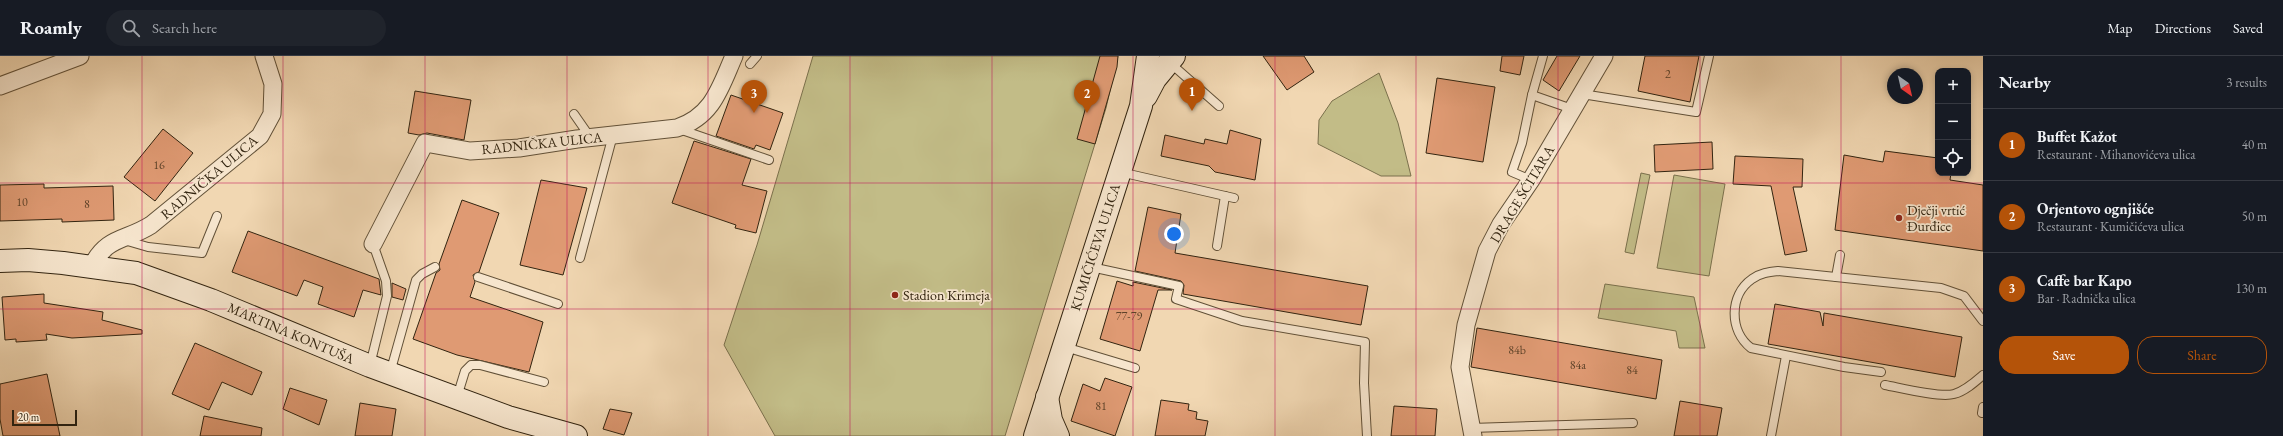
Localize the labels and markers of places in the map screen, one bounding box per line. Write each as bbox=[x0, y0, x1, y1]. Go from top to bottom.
pin: 1 bbox=[1179, 78, 1205, 111]
pin: 3 bbox=[741, 80, 767, 113]
pin: 2 bbox=[1074, 80, 1100, 113]
place label: Dječji vrtić Đurđice bbox=[1907, 201, 1965, 235]
marker: Dječji vrtić Đurđice bbox=[1894, 213, 1904, 223]
place label: Stadion Krimeja bbox=[903, 286, 990, 304]
marker: Stadion Krimeja bbox=[890, 290, 900, 300]

